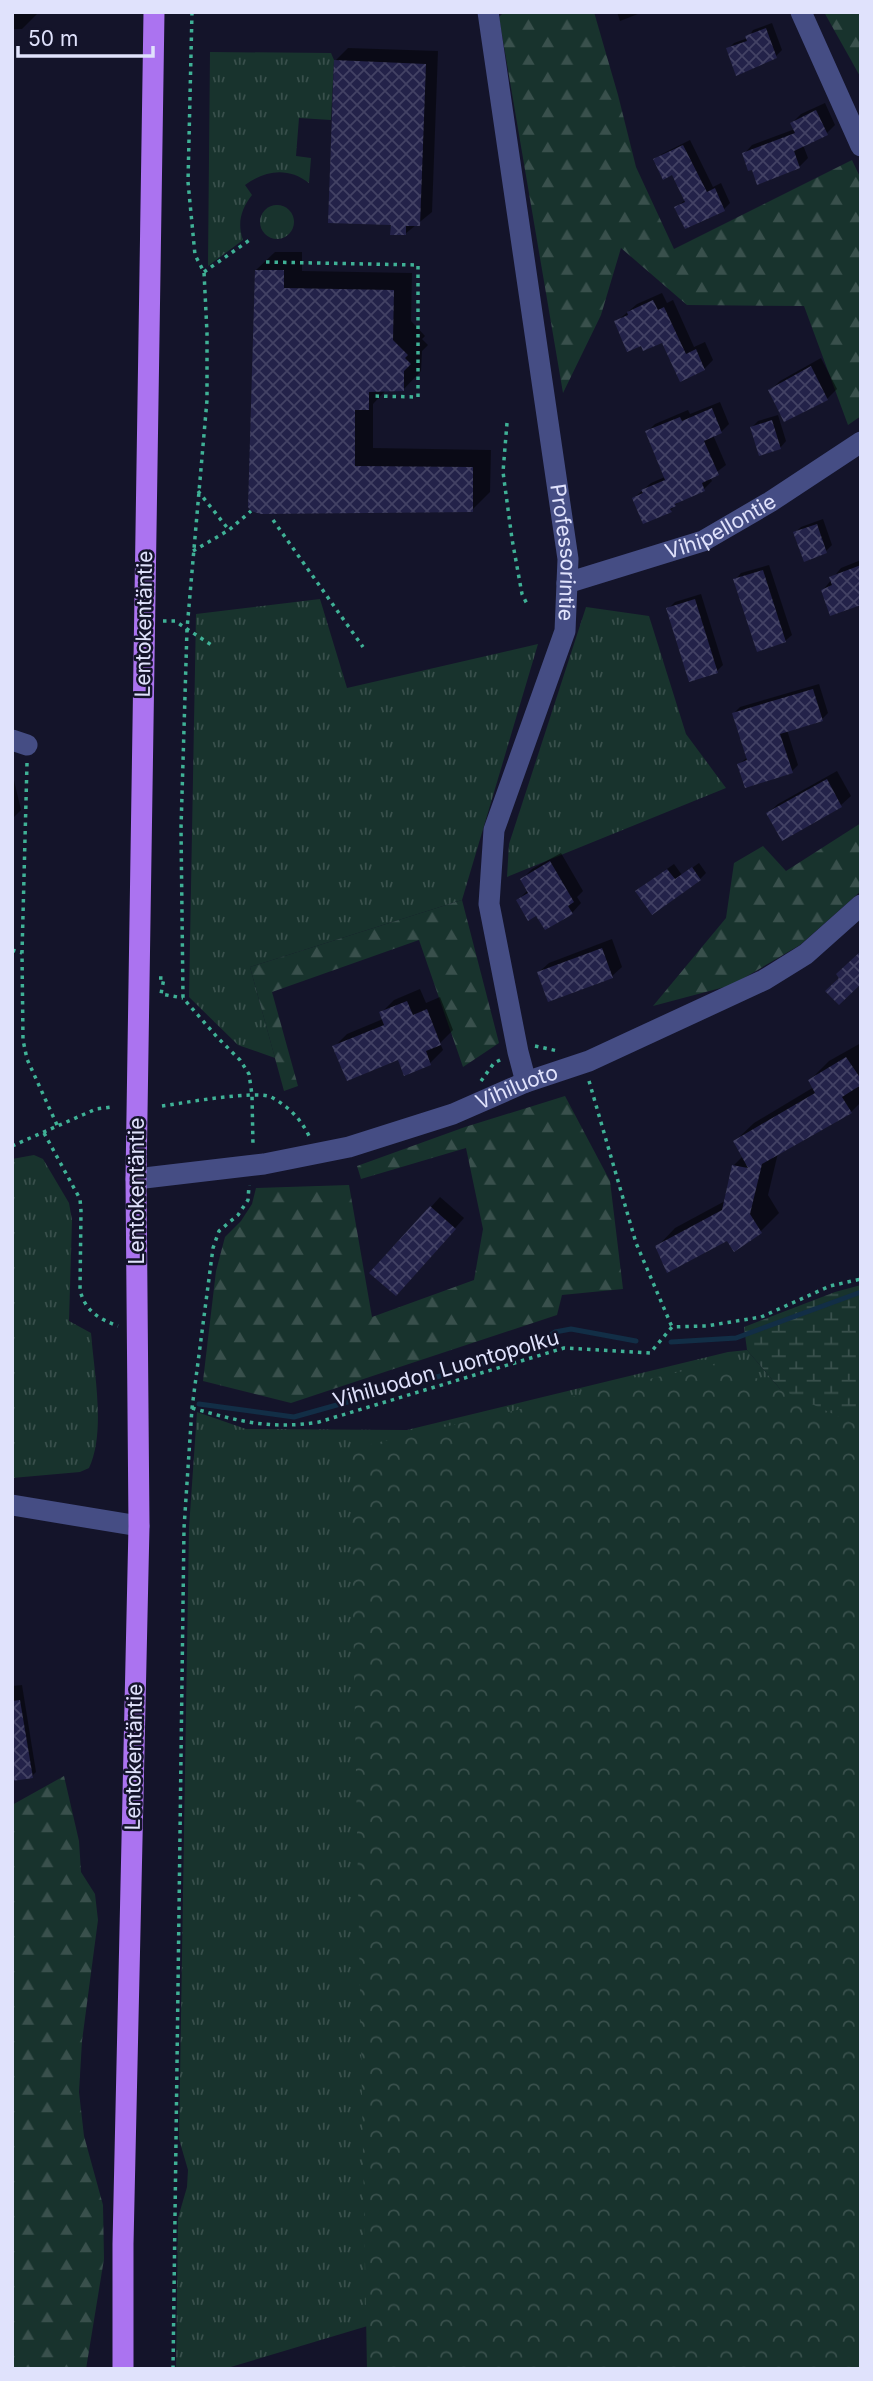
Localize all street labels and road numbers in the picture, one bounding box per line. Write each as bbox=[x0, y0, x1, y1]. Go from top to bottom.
street label: Professorintie bbox=[545, 482, 581, 622]
street label: Vihipellontie bbox=[662, 488, 780, 564]
street label: Lentokentäntie bbox=[130, 550, 157, 698]
street label: Vihiluoto bbox=[472, 1059, 561, 1115]
street label: Lentokentäntie bbox=[124, 1118, 149, 1264]
street label: Vihiluodon Luontopolku bbox=[330, 1324, 562, 1413]
street label: Lentokentäntie bbox=[120, 1683, 147, 1831]

